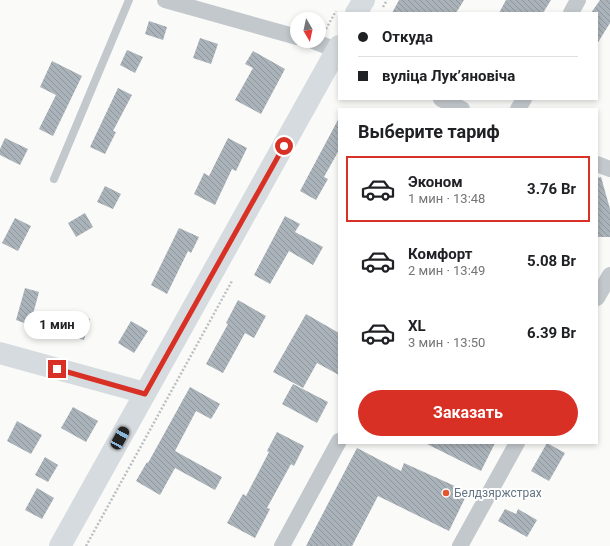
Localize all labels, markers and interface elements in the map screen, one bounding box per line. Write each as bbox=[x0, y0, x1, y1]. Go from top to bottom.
north arrow bbox=[290, 12, 326, 48]
map controls bbox=[290, 12, 326, 48]
text: Откуда bbox=[382, 28, 433, 46]
text: вуліца Лукʼяновіча bbox=[382, 67, 515, 85]
text: Выберите тариф bbox=[358, 121, 500, 142]
route start bbox=[275, 137, 293, 155]
icon: car bbox=[360, 171, 396, 207]
text: Эконом bbox=[408, 173, 463, 191]
text: 3.76 Br bbox=[527, 180, 576, 198]
text: 1 мин · 13:48 bbox=[408, 191, 485, 206]
icon: car bbox=[360, 243, 396, 279]
text: Комфорт bbox=[408, 245, 472, 263]
text: 5.08 Br bbox=[527, 252, 576, 270]
text: 2 мин · 13:49 bbox=[408, 263, 485, 278]
callout: 1 мин bbox=[24, 311, 90, 339]
icon: car bbox=[360, 315, 396, 351]
text: 1 мин bbox=[39, 317, 75, 332]
text: XL bbox=[408, 317, 426, 335]
text: 6.39 Br bbox=[527, 324, 576, 342]
text: 3 мин · 13:50 bbox=[408, 335, 485, 350]
route end bbox=[48, 360, 66, 378]
button: Заказать bbox=[358, 390, 578, 436]
car bbox=[109, 425, 131, 451]
place label: Белдзяржстрах bbox=[454, 486, 542, 500]
marker: Белдзяржстрах bbox=[441, 488, 451, 498]

